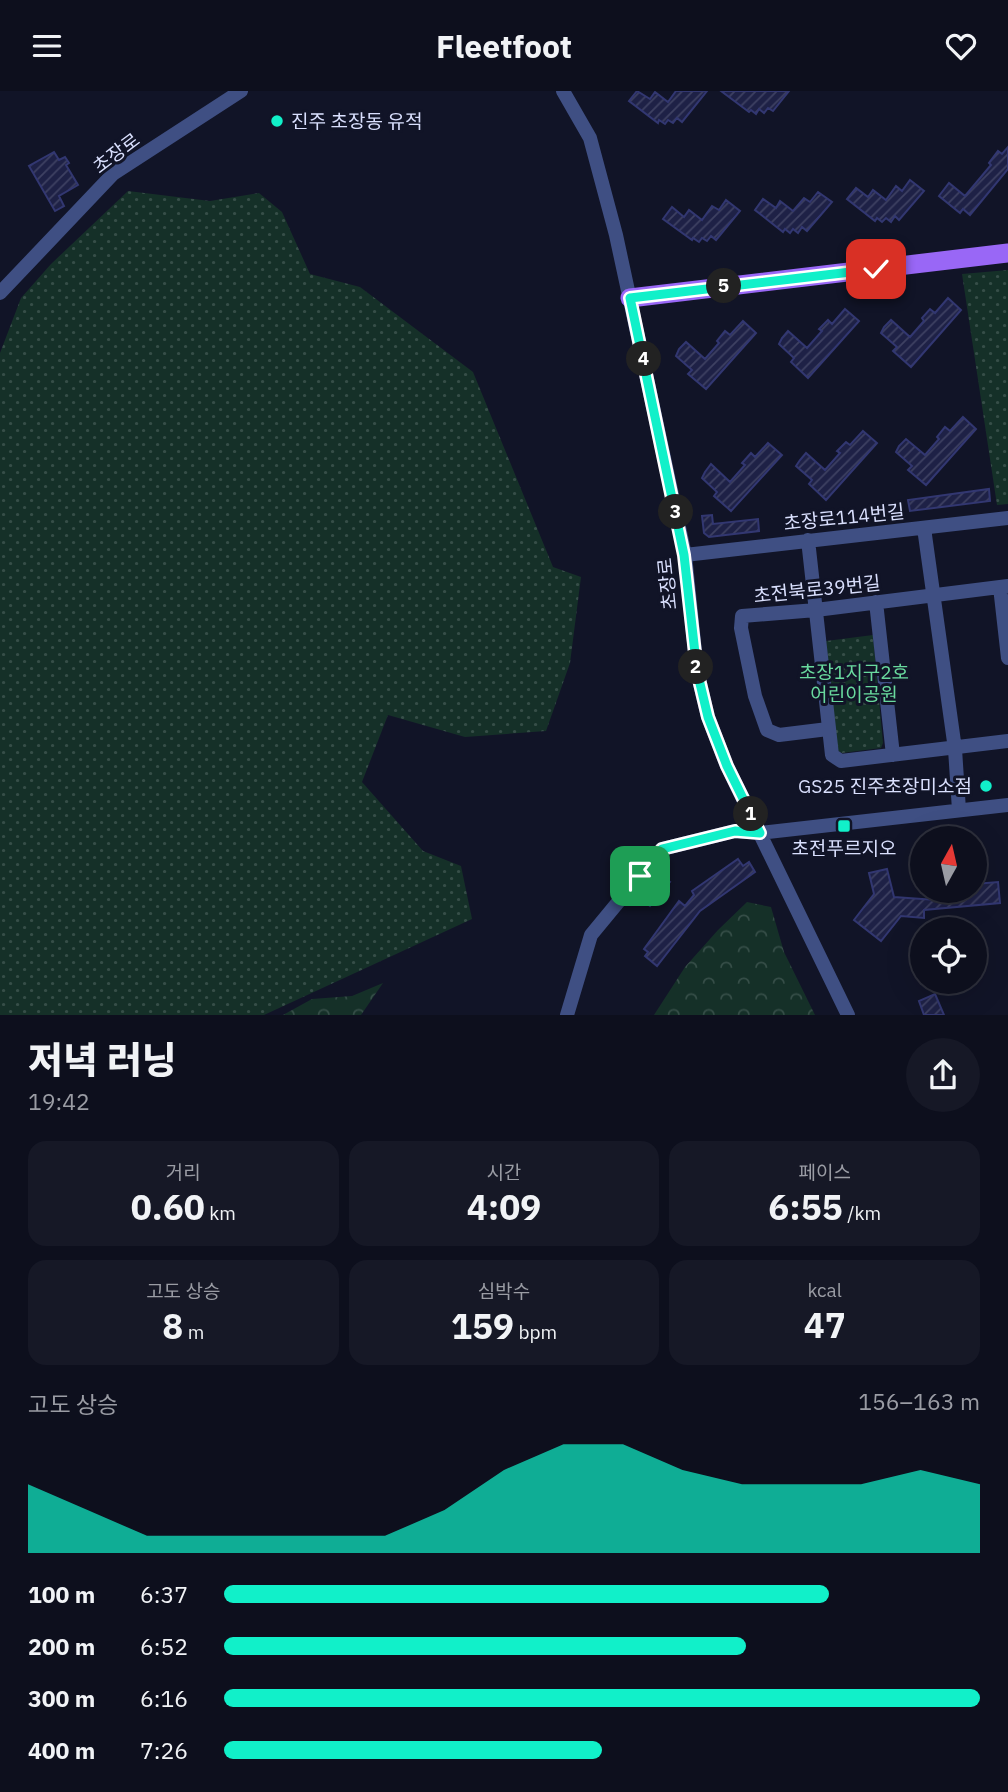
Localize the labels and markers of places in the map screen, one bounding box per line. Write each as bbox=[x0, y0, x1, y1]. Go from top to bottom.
place label: 진주 초장동 유적 bbox=[291, 109, 422, 133]
marker: 진주 초장동 유적 bbox=[269, 113, 285, 129]
pin bbox=[846, 239, 906, 299]
pin: 5 bbox=[706, 269, 742, 303]
pin: 4 bbox=[626, 341, 662, 377]
pin: 3 bbox=[658, 495, 694, 529]
pin: 2 bbox=[678, 649, 714, 685]
place label: GS25 진주초장미소점 bbox=[798, 774, 972, 798]
marker: GS25 진주초장미소점 bbox=[978, 778, 994, 794]
pin: 1 bbox=[734, 797, 768, 831]
marker: 초전푸르지오 bbox=[836, 818, 852, 834]
place label: 초전푸르지오 bbox=[792, 836, 896, 860]
pin bbox=[610, 846, 670, 906]

